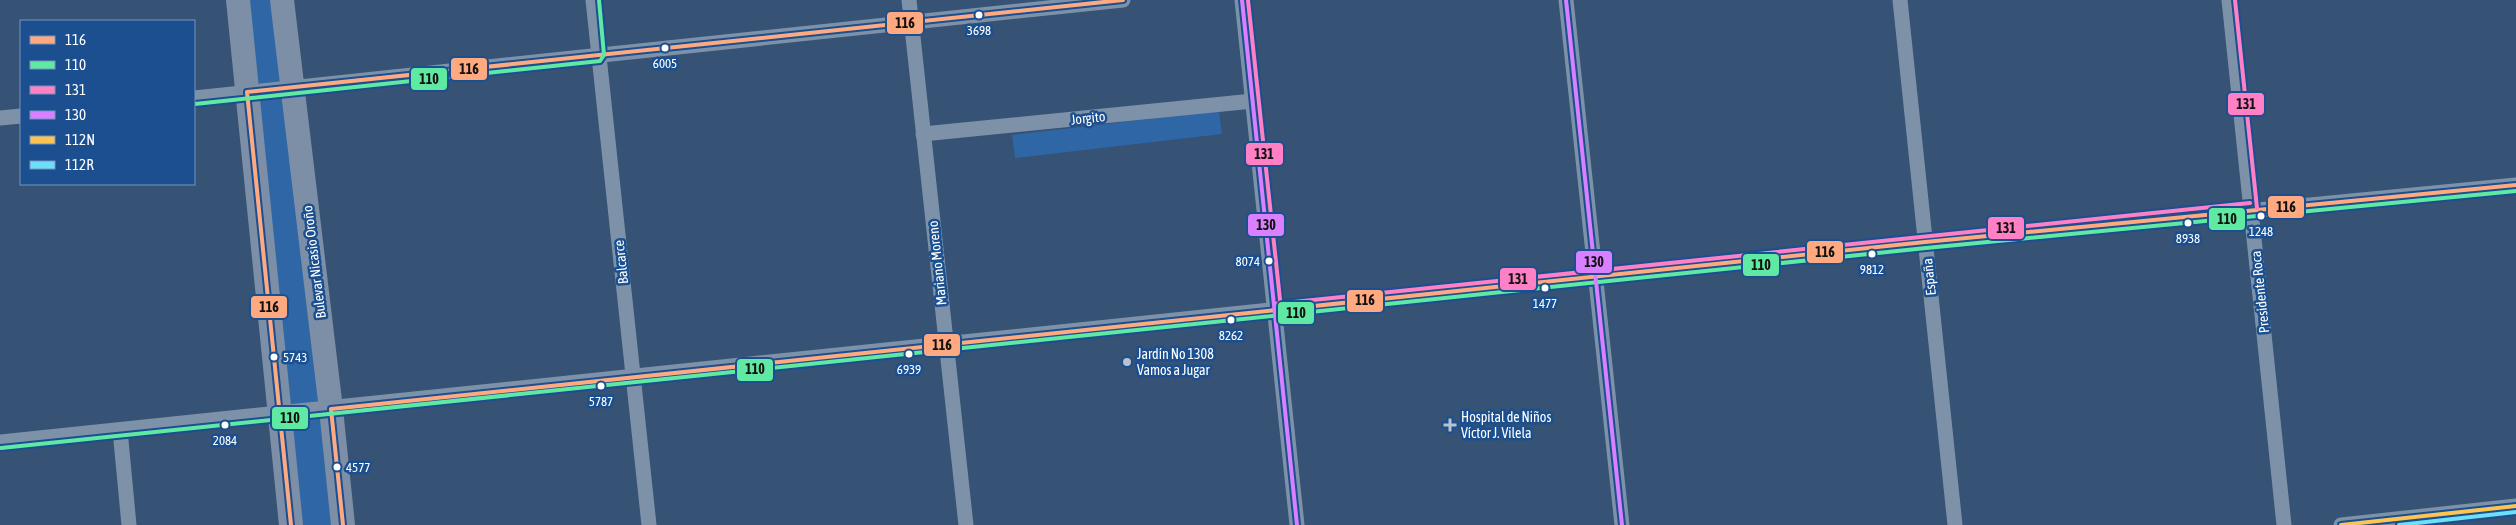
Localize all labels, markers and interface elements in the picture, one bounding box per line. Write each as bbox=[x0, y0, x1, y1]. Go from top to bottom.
marker: 3698 bbox=[974, 10, 984, 20]
line badge: 116 bbox=[886, 11, 924, 35]
text: 116 bbox=[895, 15, 915, 31]
legend bbox=[20, 20, 195, 185]
place label: 3698 bbox=[967, 23, 991, 38]
text: 116 bbox=[65, 31, 86, 48]
marker: 6005 bbox=[660, 43, 670, 53]
text: 110 bbox=[65, 56, 86, 73]
place label: 6005 bbox=[653, 56, 677, 71]
line badge: 116 bbox=[450, 57, 488, 81]
text: 116 bbox=[459, 61, 479, 77]
line badge: 110 bbox=[410, 67, 448, 91]
text: 110 bbox=[419, 71, 439, 87]
text: 131 bbox=[65, 81, 86, 98]
line badge: 131 bbox=[2227, 92, 2265, 116]
text: 131 bbox=[2236, 96, 2256, 112]
text: 130 bbox=[65, 106, 86, 123]
street label: Jorgito bbox=[1070, 108, 1106, 128]
text: 112N bbox=[65, 131, 95, 148]
line badge: 131 bbox=[1245, 142, 1284, 166]
text: 131 bbox=[1254, 146, 1274, 162]
text: 112R bbox=[65, 156, 94, 173]
line badge: 116 bbox=[2267, 195, 2305, 219]
text: 116 bbox=[2276, 199, 2296, 215]
street label: Bulevar Nicasio Oroño bbox=[299, 205, 329, 319]
line badge: 110 bbox=[2208, 207, 2246, 231]
text: 110 bbox=[2217, 211, 2237, 227]
marker: 1248 bbox=[2256, 211, 2266, 221]
line badge: 130 bbox=[1247, 213, 1285, 237]
line badge: 131 bbox=[1987, 216, 2025, 240]
text: 130 bbox=[1256, 217, 1276, 233]
marker: 8938 bbox=[2183, 218, 2193, 228]
street label: Mariano Moreno bbox=[925, 220, 949, 306]
text: 131 bbox=[1996, 220, 2016, 236]
place label: 1248 bbox=[2249, 224, 2273, 239]
place label: 8938 bbox=[2176, 231, 2200, 246]
street label: Balcarce bbox=[611, 239, 631, 285]
line badge: 116 bbox=[1806, 240, 1844, 264]
text: 116 bbox=[1815, 244, 1835, 260]
marker: 9812 bbox=[1867, 249, 1877, 259]
line badge: 130 bbox=[1575, 250, 1613, 274]
street label: Presidente Roca bbox=[2248, 250, 2272, 334]
line badge: 110 bbox=[1742, 253, 1780, 277]
place label: 8074 bbox=[1236, 254, 1260, 269]
text: 130 bbox=[1584, 254, 1604, 270]
marker: 8074 bbox=[1264, 256, 1274, 266]
text: 110 bbox=[1751, 257, 1771, 273]
street label: España bbox=[1919, 258, 1939, 296]
place label: 9812 bbox=[1860, 262, 1884, 277]
line badge: 131 bbox=[1499, 267, 1537, 291]
text: 131 bbox=[1508, 271, 1528, 287]
marker: 1477 bbox=[1540, 283, 1550, 293]
line badge: 116 bbox=[1346, 289, 1384, 313]
text: 116 bbox=[1355, 292, 1375, 308]
line badge: 116 bbox=[250, 295, 288, 319]
place label: 1477 bbox=[1533, 296, 1557, 311]
text: 116 bbox=[259, 299, 279, 315]
line badge: 110 bbox=[1277, 301, 1315, 325]
text: 110 bbox=[1286, 305, 1306, 321]
marker: 8262 bbox=[1226, 315, 1236, 325]
place label: 8262 bbox=[1219, 328, 1243, 343]
line badge: 116 bbox=[923, 333, 961, 357]
text: 116 bbox=[932, 337, 952, 353]
place label: Jardín No 1308 Vamos a Jugar bbox=[1137, 346, 1214, 378]
marker: 6939 bbox=[904, 349, 914, 359]
place label: 5743 bbox=[283, 350, 307, 365]
marker: 5743 bbox=[269, 352, 279, 362]
marker: Jardín No 1308 Vamos a Jugar bbox=[1121, 356, 1133, 368]
line badge: 110 bbox=[736, 358, 774, 382]
text: 110 bbox=[745, 361, 765, 377]
place label: 6939 bbox=[897, 362, 921, 377]
marker: 5787 bbox=[596, 381, 606, 391]
place label: 5787 bbox=[589, 394, 613, 409]
line badge: 110 bbox=[271, 406, 309, 430]
place label: Hospital de Niños Víctor J. Vilela bbox=[1461, 409, 1551, 441]
text: 110 bbox=[280, 410, 300, 426]
marker: Hospital de Niños Víctor J. Vilela bbox=[1443, 418, 1457, 432]
marker: 2084 bbox=[220, 420, 230, 430]
place label: 2084 bbox=[213, 433, 237, 448]
place label: 4577 bbox=[346, 460, 370, 475]
marker: 4577 bbox=[332, 462, 342, 472]

